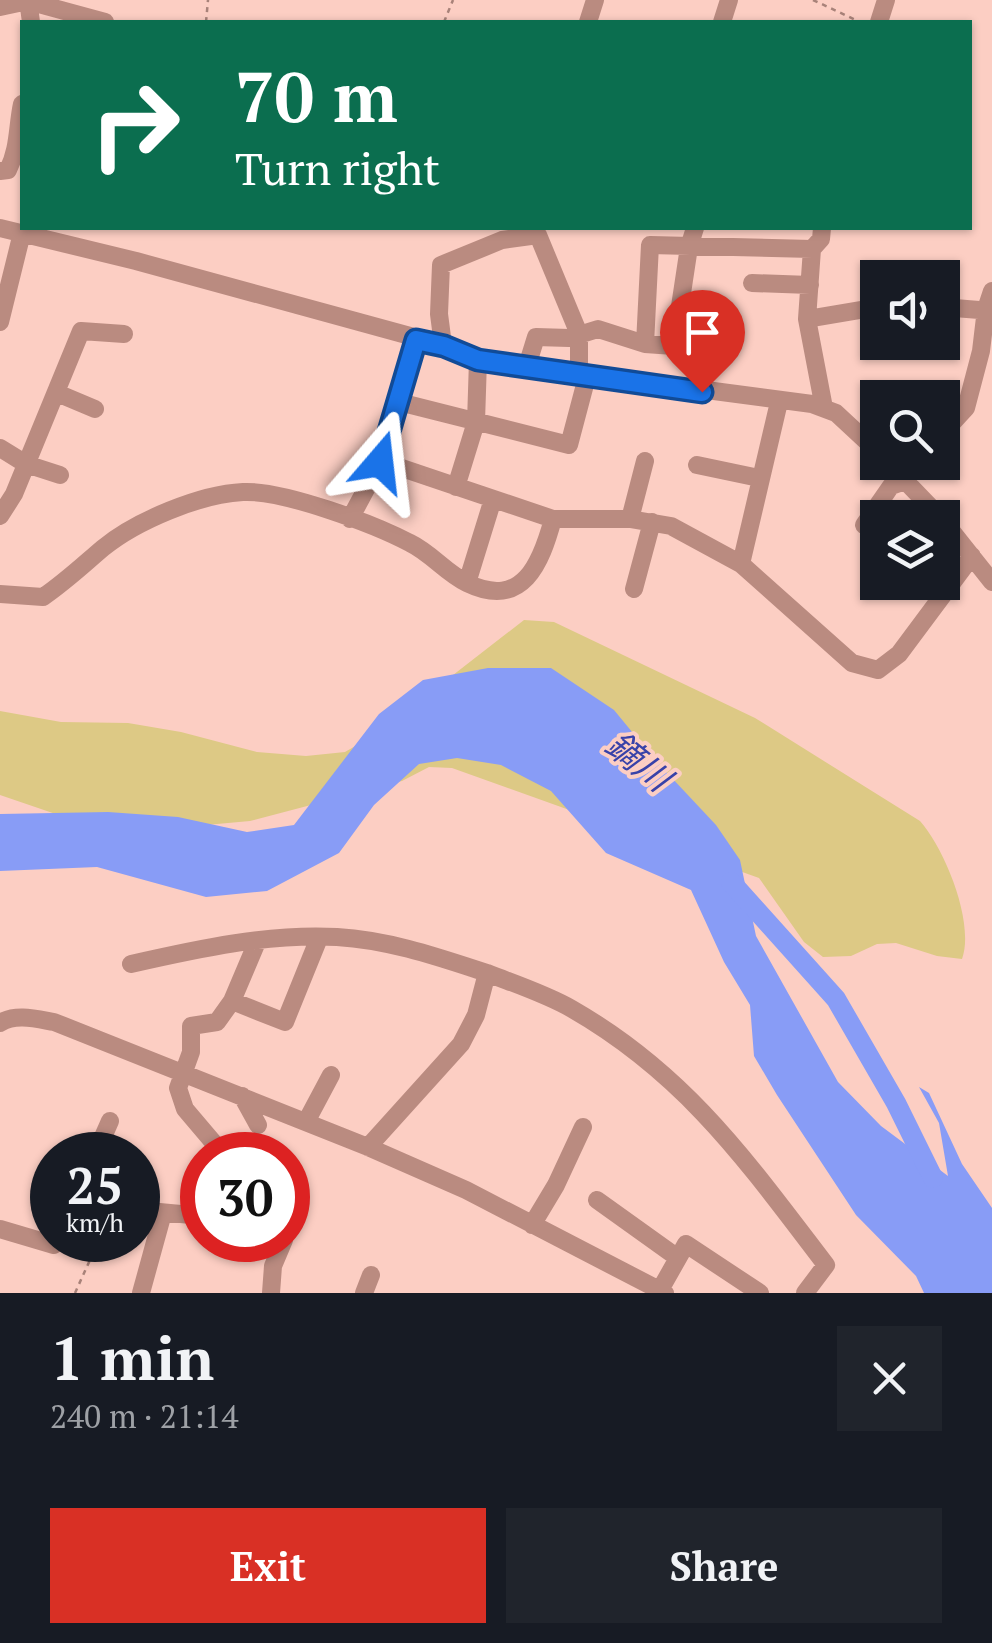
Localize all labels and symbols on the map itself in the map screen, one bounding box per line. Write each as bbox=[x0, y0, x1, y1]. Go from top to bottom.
pin bbox=[660, 290, 745, 393]
position arrow bbox=[328, 410, 432, 514]
water label: 鏑川 bbox=[597, 721, 684, 803]
speed limit sign: 30 bbox=[180, 1132, 310, 1262]

